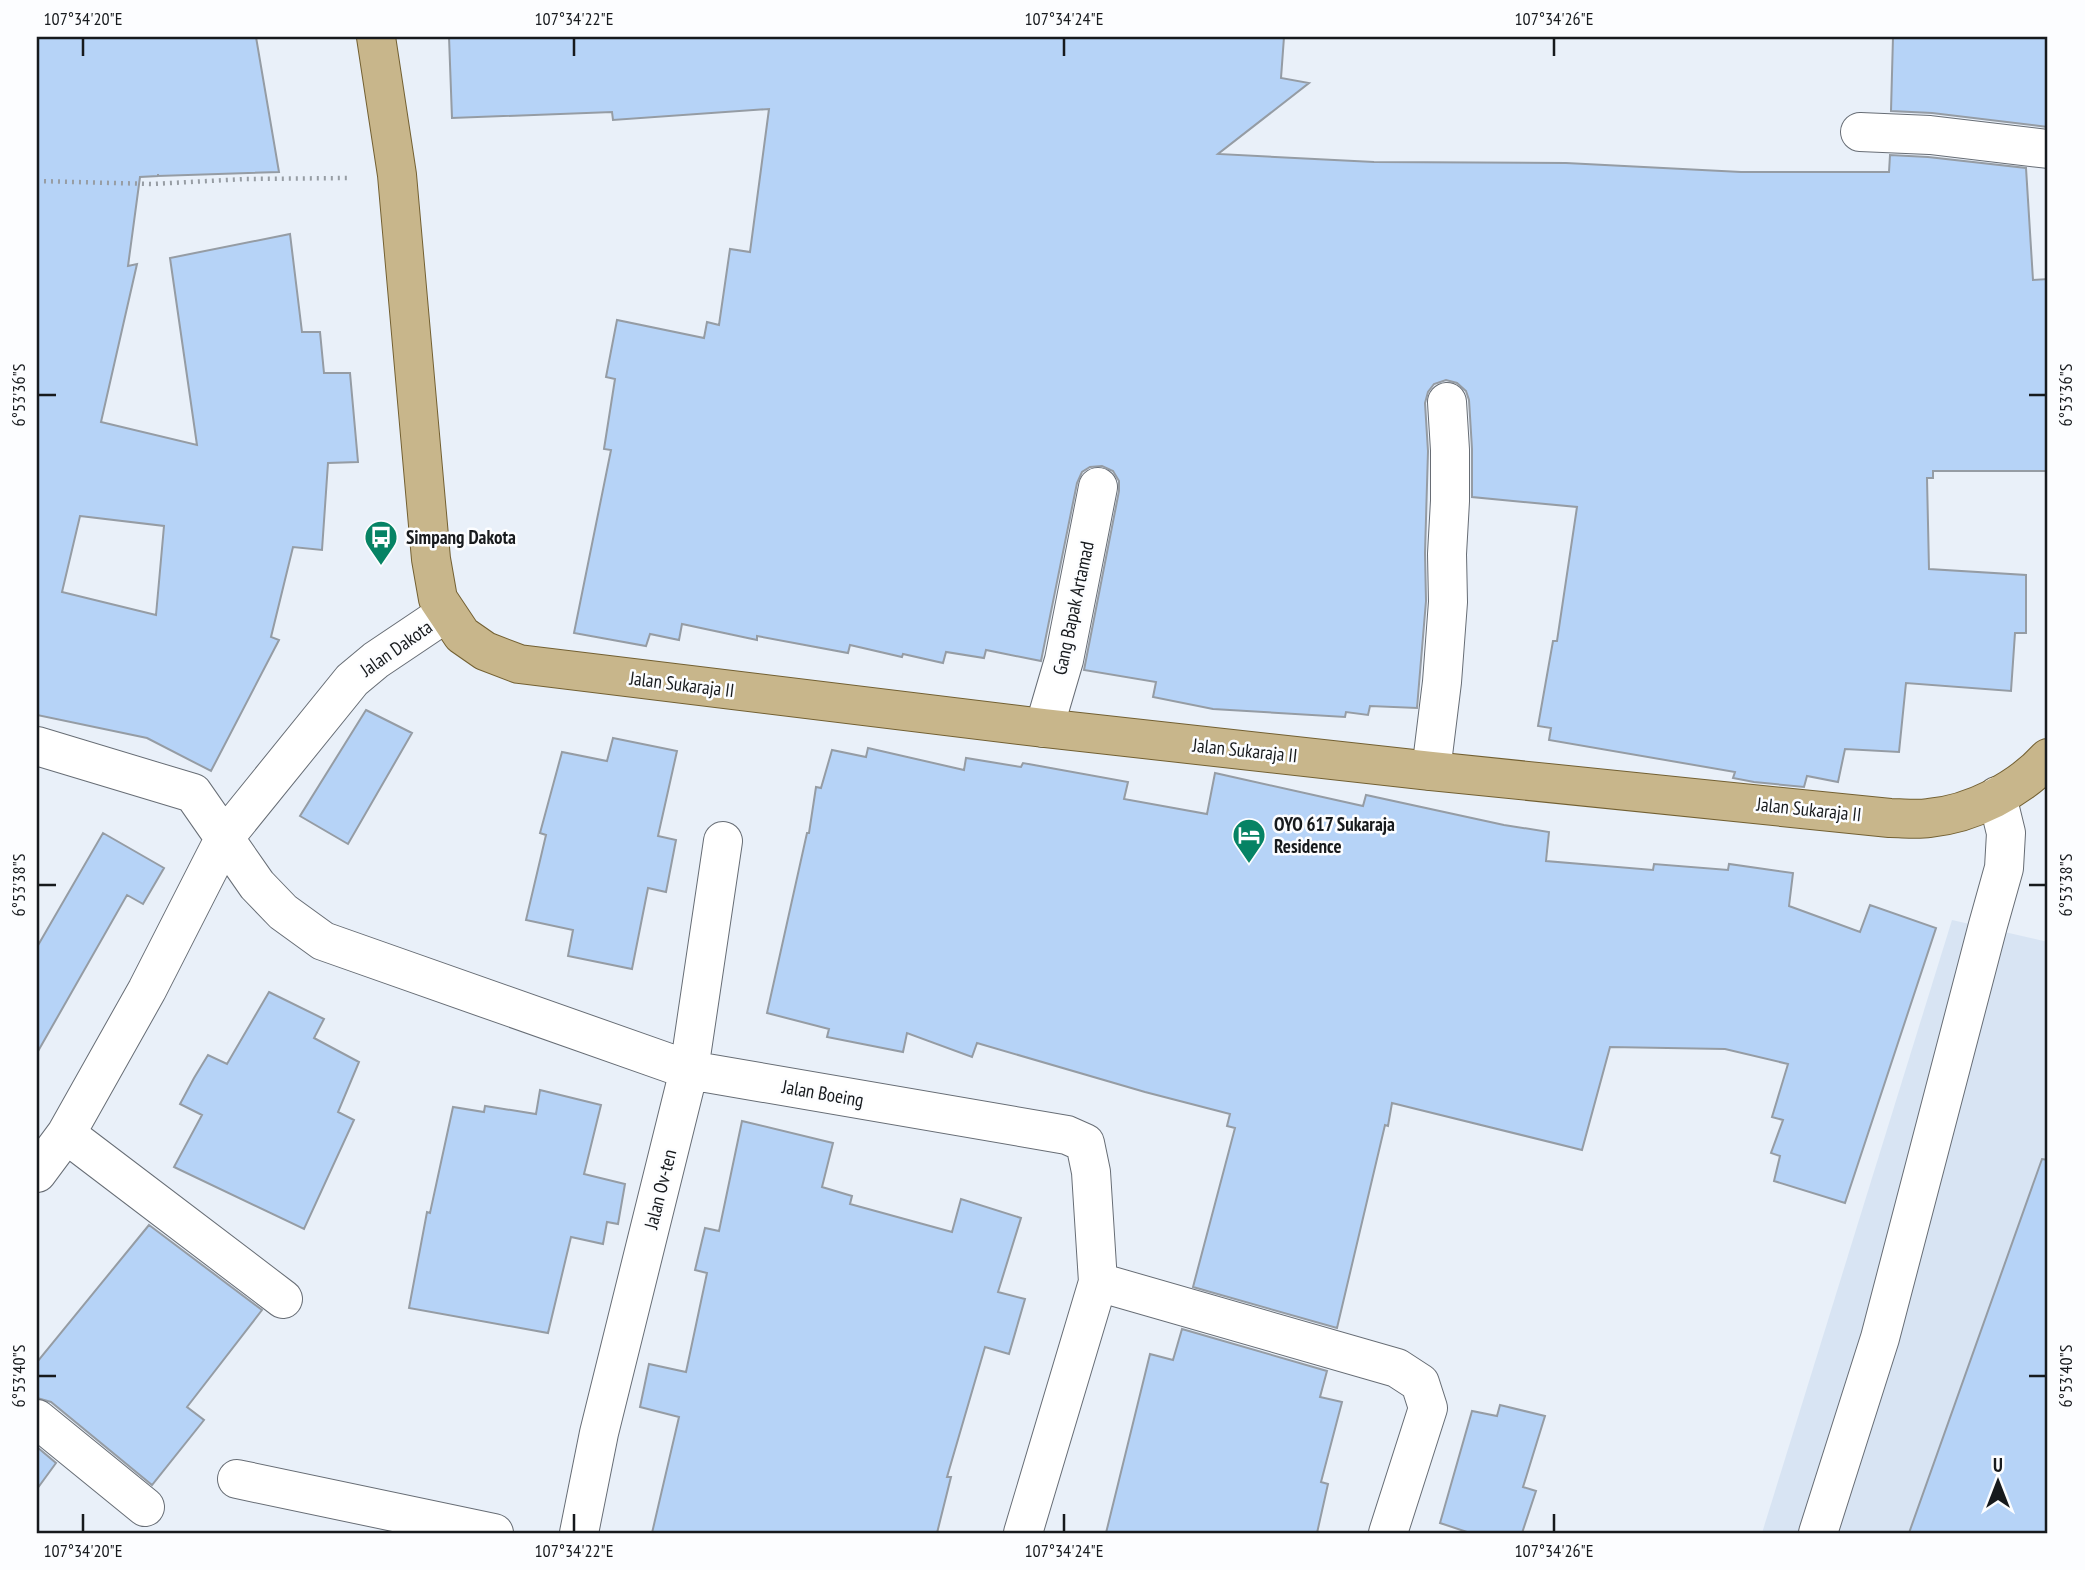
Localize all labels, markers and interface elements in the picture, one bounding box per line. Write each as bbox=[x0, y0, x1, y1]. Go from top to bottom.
text: 107°34'20"E bbox=[44, 7, 122, 30]
text: 107°34'22"E bbox=[535, 7, 613, 30]
text: 107°34'24"E bbox=[1025, 7, 1103, 30]
text: 107°34'26"E bbox=[1515, 7, 1593, 30]
text: 6°53'36"S bbox=[7, 363, 30, 426]
text: 6°53'36"S bbox=[2054, 363, 2077, 426]
bus stop icon: Simpang Dakota bbox=[362, 518, 400, 567]
place label: Simpang Dakota bbox=[406, 525, 516, 549]
street label: Gang Bapak Artamad bbox=[1047, 539, 1099, 677]
street label: Jalan Dakota bbox=[355, 615, 437, 682]
street label: Jalan Sukaraja II bbox=[627, 666, 736, 702]
street label: Jalan Sukaraja II bbox=[1190, 732, 1299, 767]
street label: Jalan Sukaraja II bbox=[1754, 791, 1863, 826]
place label: OYO 617 Sukaraja Residence bbox=[1274, 812, 1395, 858]
hotel icon: OYO 617 Sukaraja Residence bbox=[1230, 816, 1268, 865]
text: 6°53'38"S bbox=[7, 853, 30, 916]
text: 6°53'38"S bbox=[2054, 853, 2077, 916]
street label: Jalan Boeing bbox=[779, 1074, 866, 1112]
street label: Jalan Ov-ten bbox=[638, 1147, 681, 1232]
text: 6°53'40"S bbox=[7, 1344, 30, 1407]
text: 6°53'40"S bbox=[2054, 1344, 2077, 1407]
north arrow bbox=[1962, 1448, 2032, 1518]
text: U bbox=[1993, 1453, 2003, 1477]
text: 107°34'20"E bbox=[44, 1539, 122, 1562]
text: 107°34'22"E bbox=[535, 1539, 613, 1562]
text: 107°34'24"E bbox=[1025, 1539, 1103, 1562]
text: 107°34'26"E bbox=[1515, 1539, 1593, 1562]

